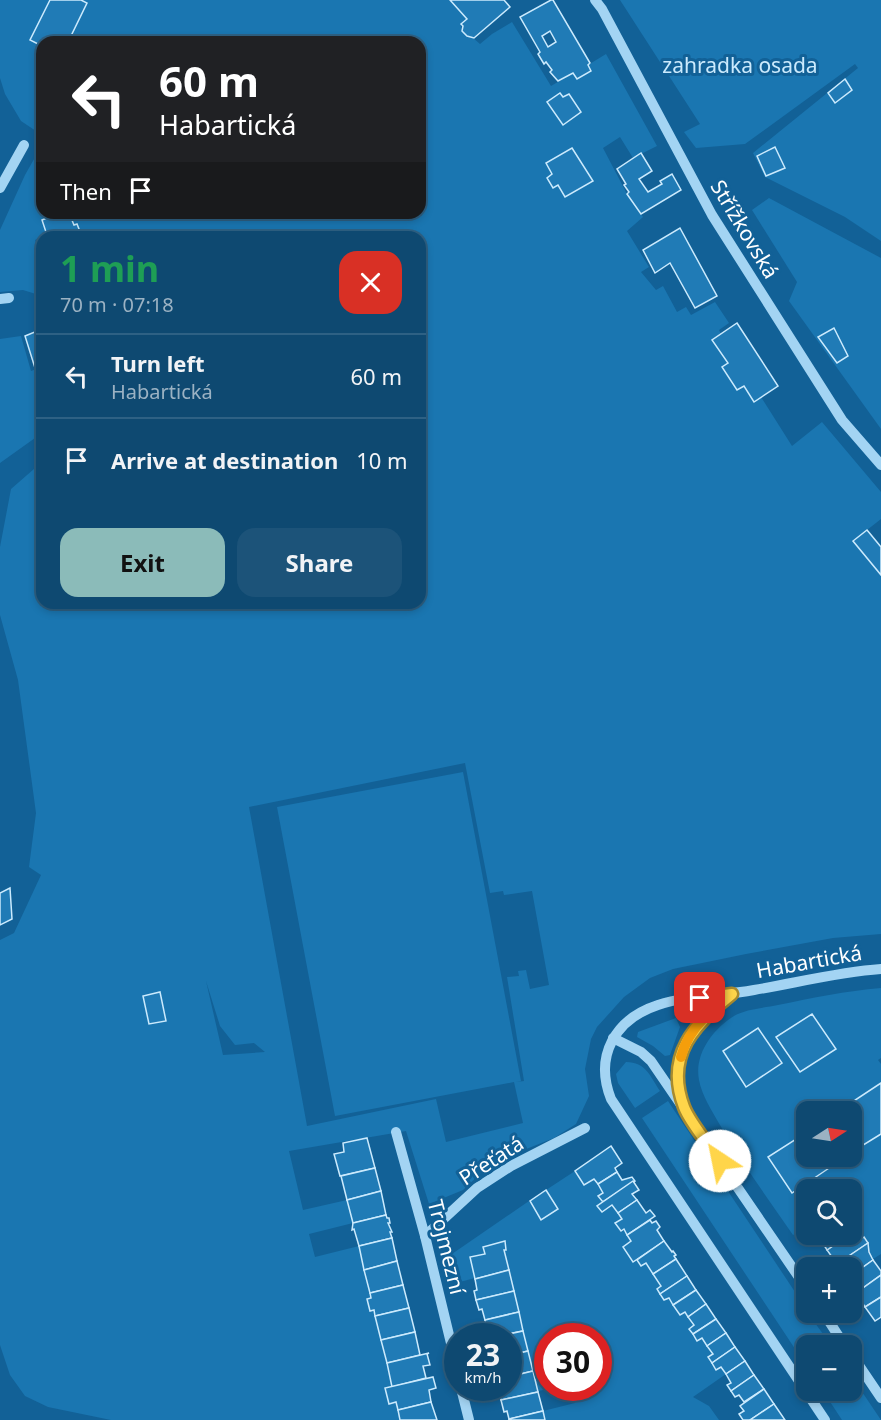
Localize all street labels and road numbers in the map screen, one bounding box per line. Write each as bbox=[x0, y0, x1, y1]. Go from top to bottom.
street label: Střížkovská bbox=[705, 175, 785, 283]
street label: Habartická bbox=[754, 938, 864, 984]
street label: Přeťatá bbox=[453, 1129, 529, 1191]
street label: Trojmezní bbox=[422, 1197, 472, 1298]

